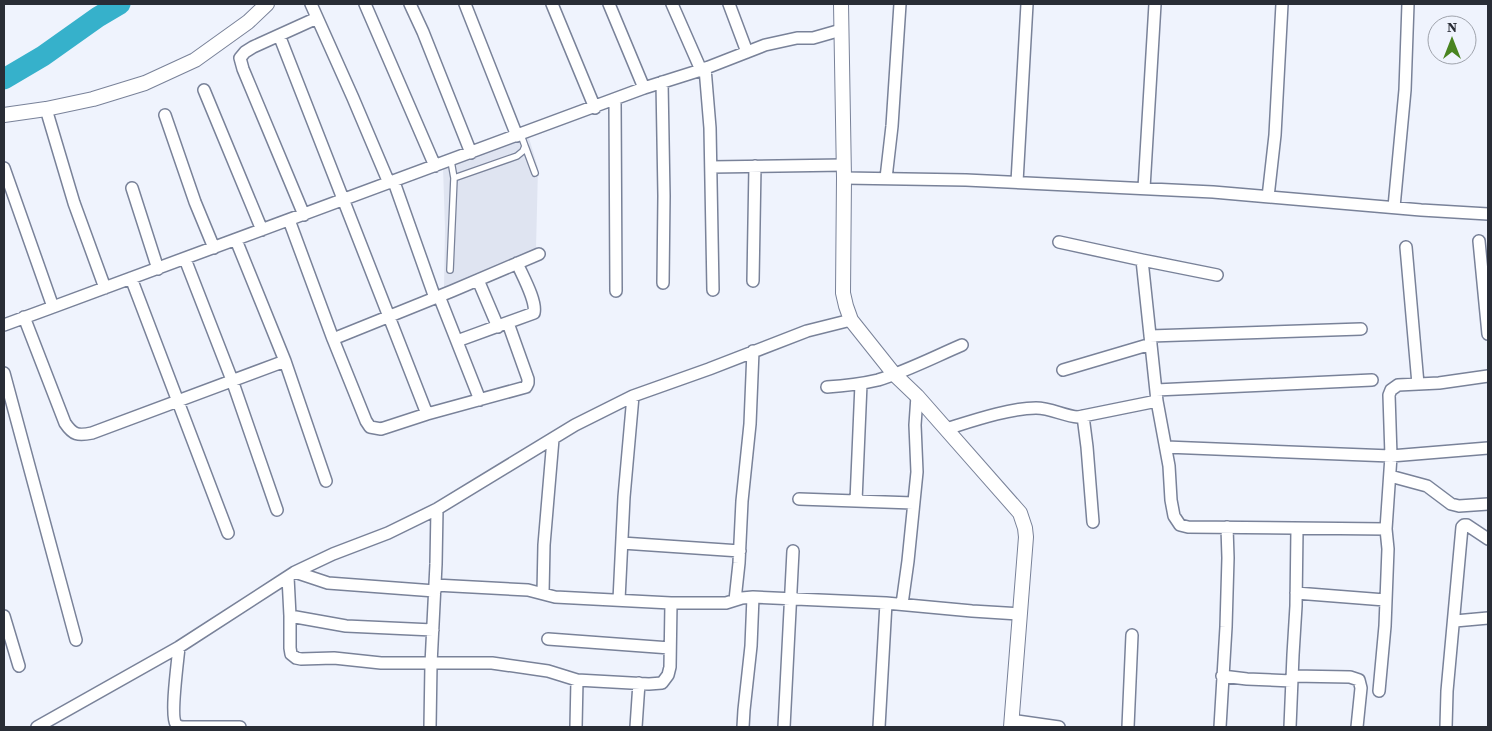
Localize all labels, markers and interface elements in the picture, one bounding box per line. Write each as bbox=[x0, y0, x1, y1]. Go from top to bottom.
north arrow bbox=[1427, 15, 1477, 65]
text: N bbox=[1447, 17, 1457, 37]

